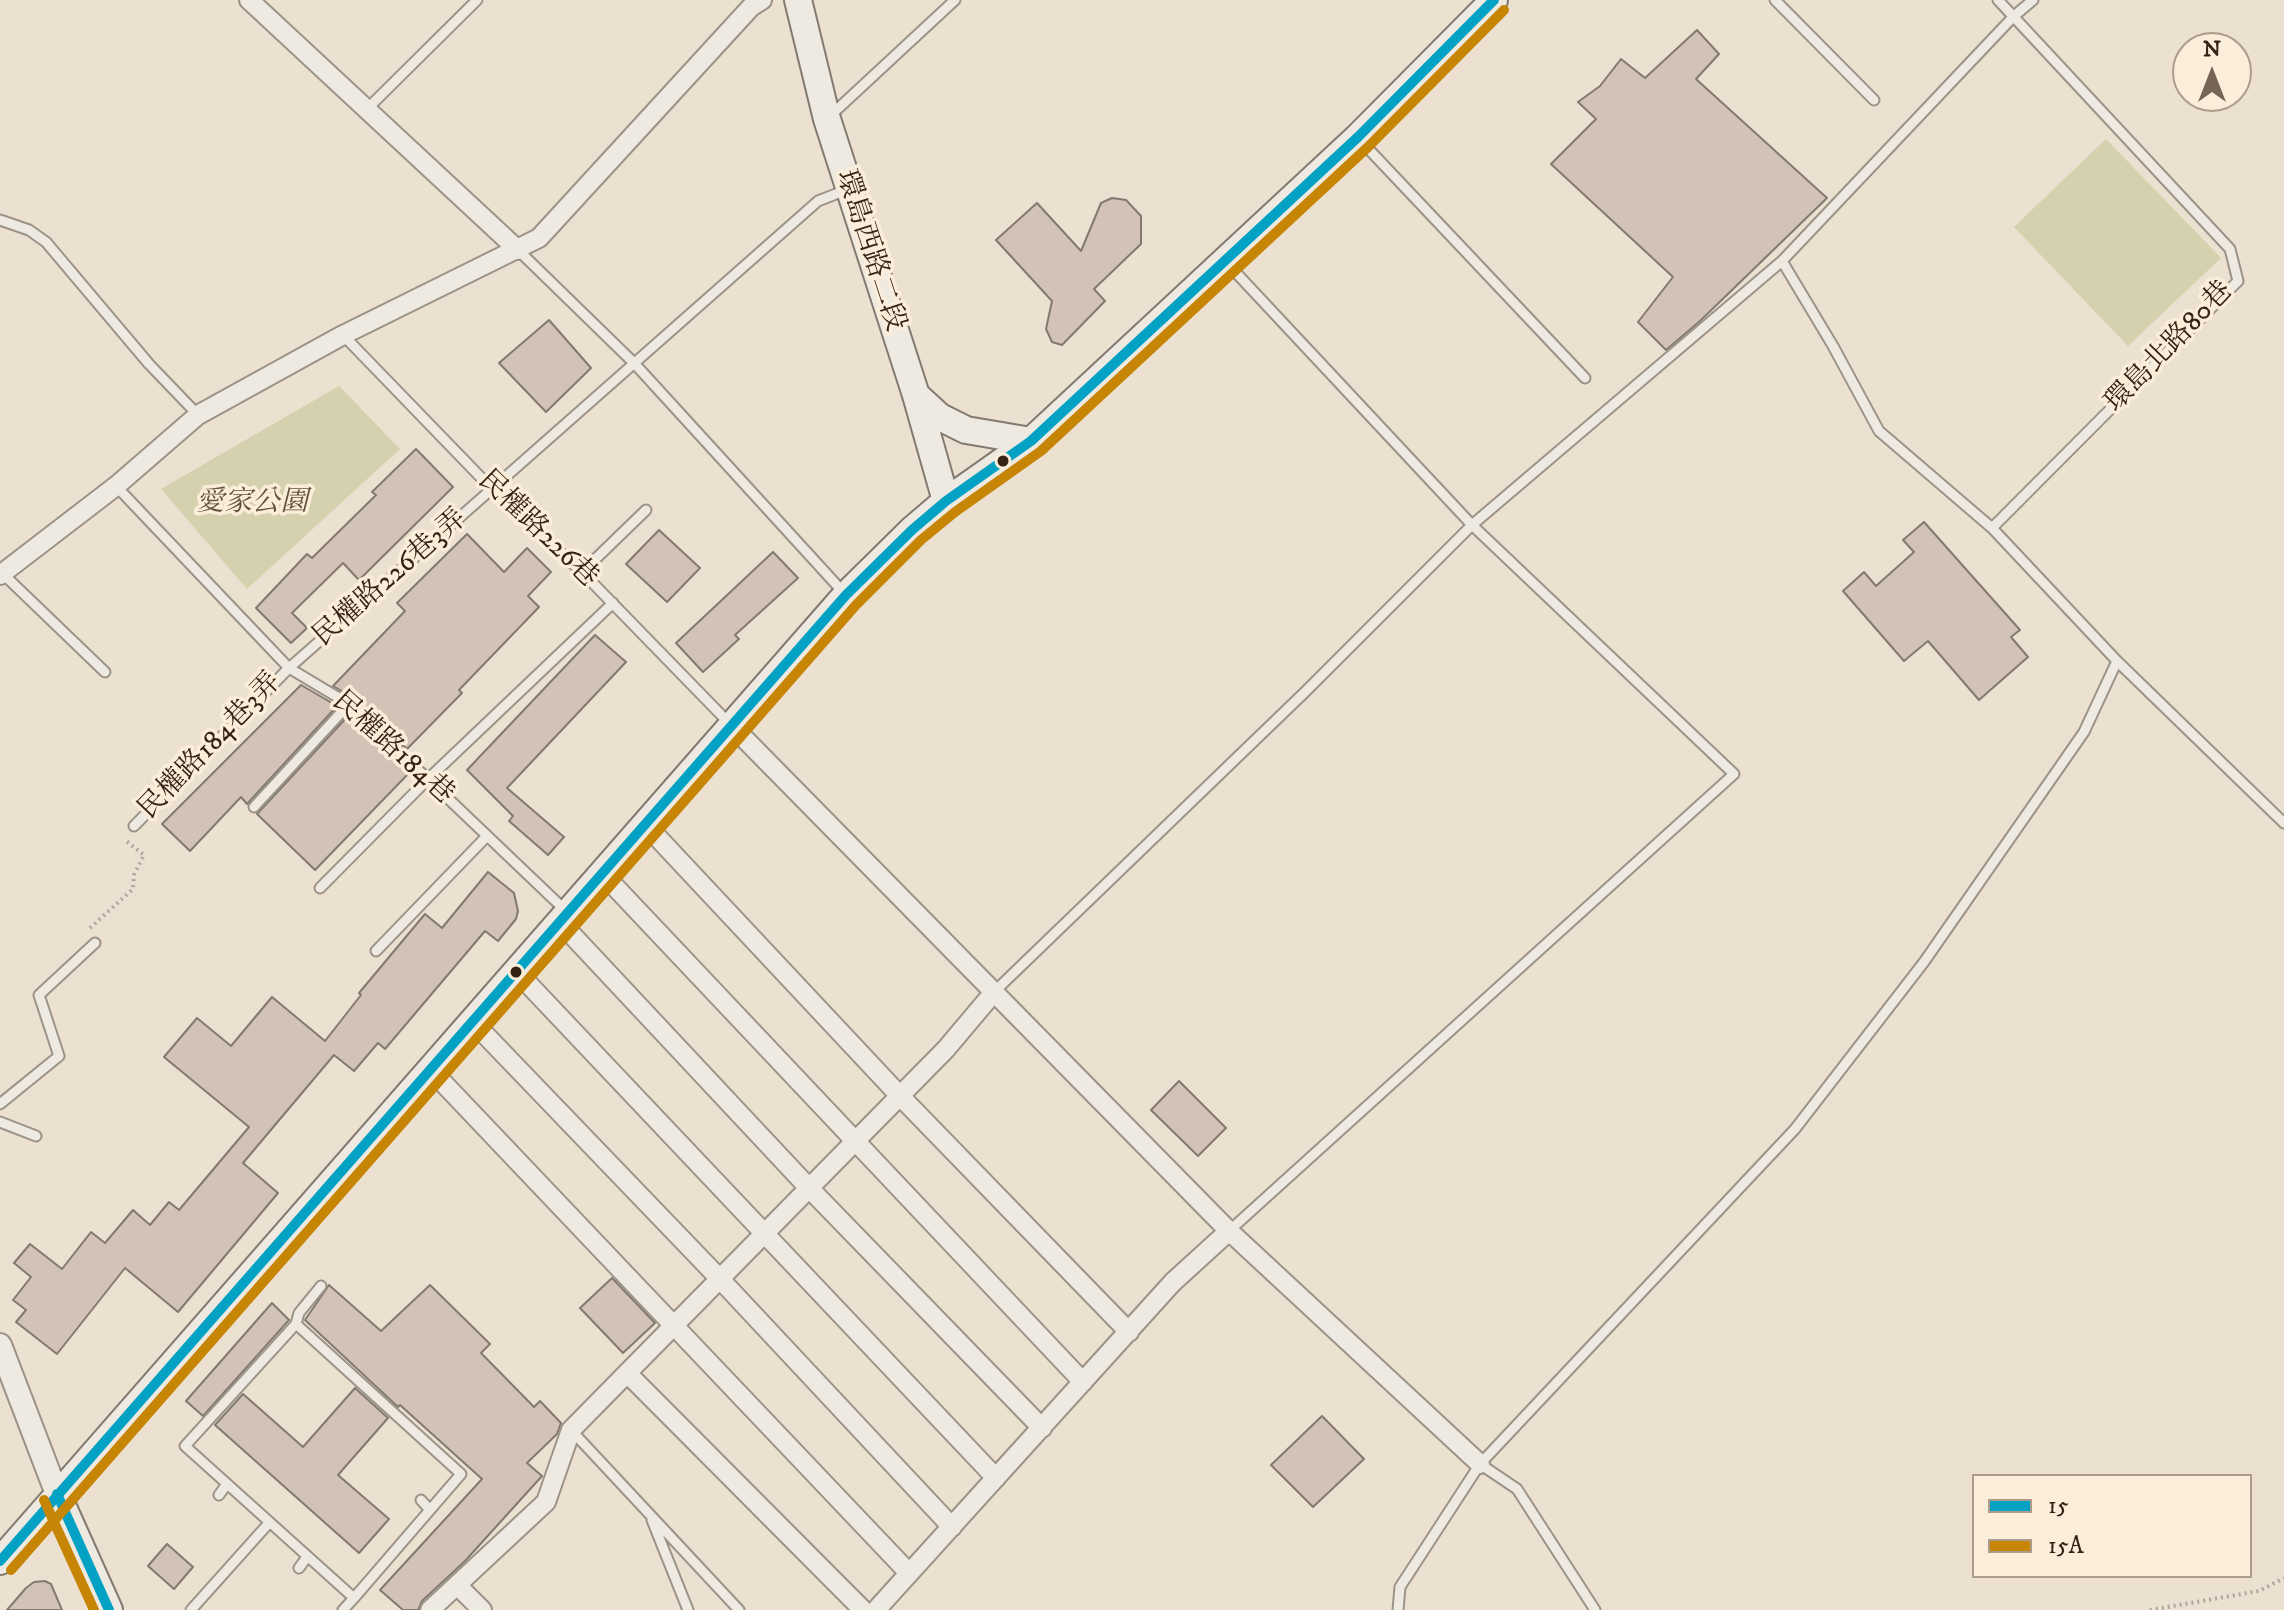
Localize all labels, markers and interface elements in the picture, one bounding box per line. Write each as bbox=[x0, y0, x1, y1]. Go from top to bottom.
north arrow bbox=[2172, 32, 2252, 112]
text: N bbox=[2203, 36, 2221, 63]
street label: 環島西路二段 bbox=[827, 166, 911, 336]
street label: 環島北路80巷 bbox=[2099, 276, 2241, 420]
unlabelled marker bbox=[995, 453, 1011, 469]
street label: 民權路226巷 bbox=[470, 464, 604, 596]
park label: 愛家公園 bbox=[196, 487, 308, 521]
street label: 民權路226巷3弄 bbox=[307, 503, 475, 655]
street label: 民權路184巷3弄 bbox=[133, 667, 289, 827]
street label: 民權路184巷 bbox=[324, 686, 460, 812]
unlabelled marker bbox=[508, 964, 524, 980]
legend bbox=[1972, 1474, 2252, 1578]
text: 15 bbox=[2048, 1491, 2069, 1521]
text: 15A bbox=[2048, 1531, 2084, 1561]

